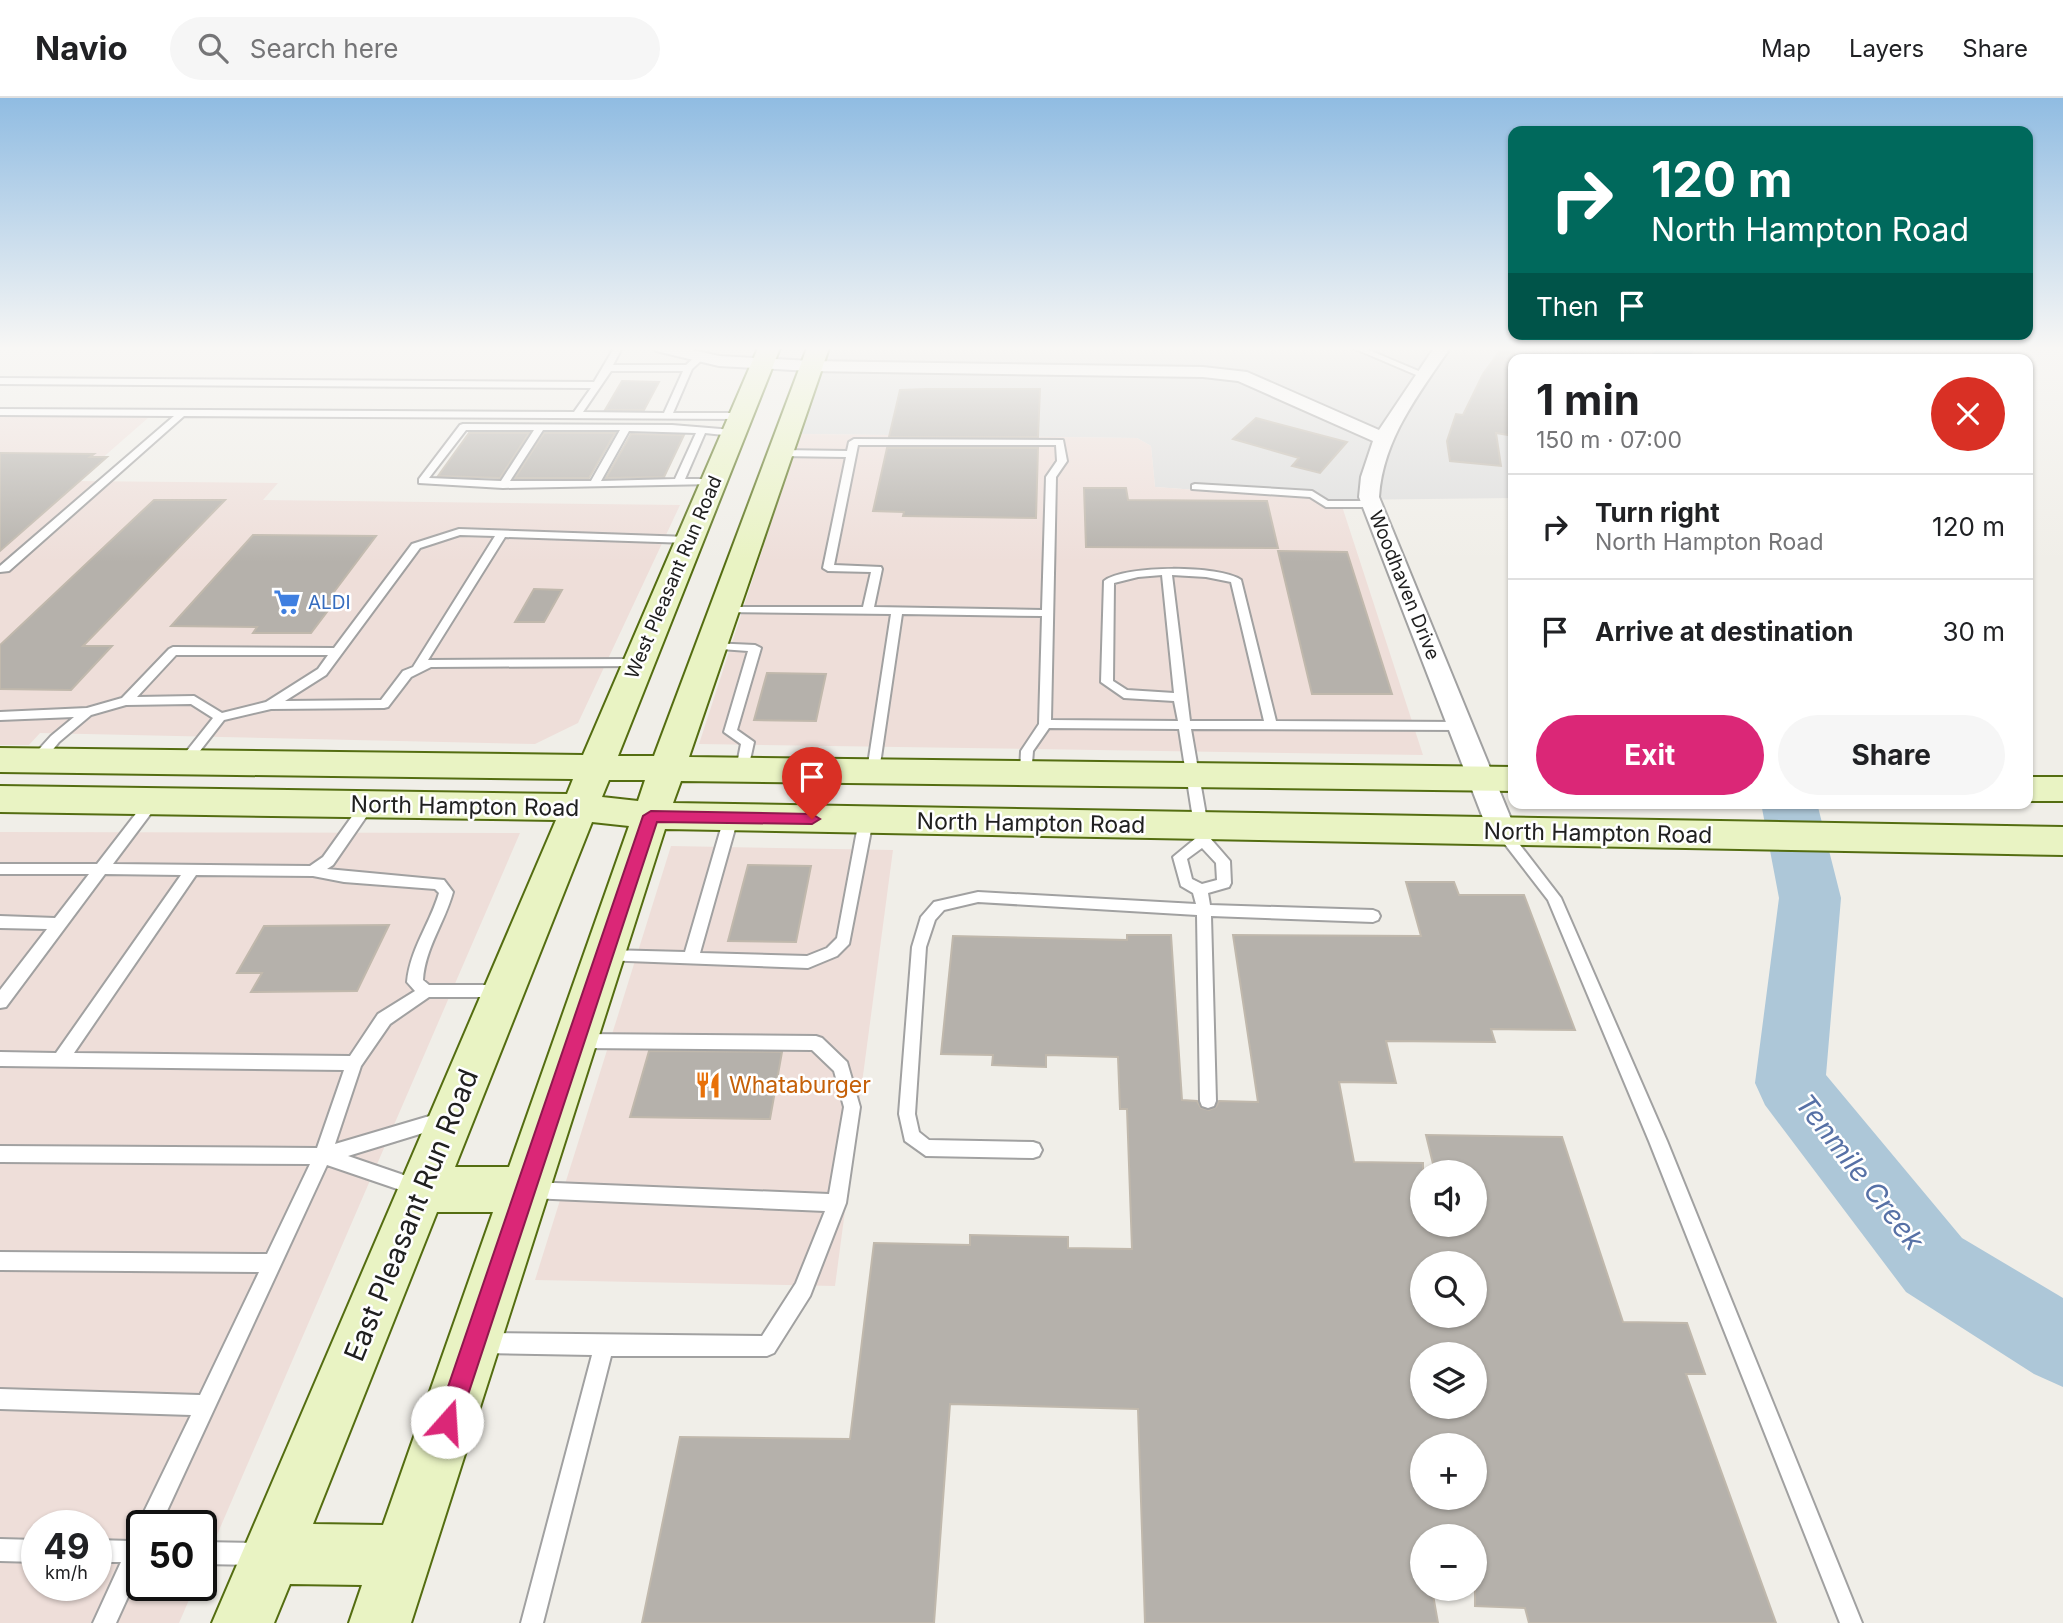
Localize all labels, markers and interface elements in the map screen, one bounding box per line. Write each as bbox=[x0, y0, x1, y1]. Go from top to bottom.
search box bbox=[170, 17, 660, 80]
text: Navio bbox=[35, 28, 128, 68]
icon: search bbox=[194, 29, 232, 67]
text: Search here bbox=[250, 33, 398, 64]
text: Map bbox=[1761, 34, 1811, 63]
text: Layers bbox=[1849, 34, 1924, 63]
text: Share bbox=[1962, 34, 2028, 63]
text: 120 m bbox=[1651, 150, 1792, 209]
icon: right bbox=[1536, 154, 1627, 245]
text: North Hampton Road bbox=[1651, 210, 1969, 249]
icon: arrive bbox=[1613, 287, 1651, 325]
text: Then bbox=[1536, 291, 1599, 322]
text: 1 min bbox=[1536, 374, 1640, 425]
button: close bbox=[1931, 377, 2005, 451]
text: 150 m · 07:00 bbox=[1536, 426, 1682, 454]
street label: West Pleasant Run Road bbox=[620, 472, 727, 682]
text: Turn right bbox=[1595, 497, 1720, 528]
street label: Woodhaven Drive bbox=[1364, 507, 1445, 663]
icon: right bbox=[1536, 508, 1574, 546]
text: 120 m bbox=[1932, 511, 2005, 542]
text: North Hampton Road bbox=[1595, 528, 1824, 556]
supermarket icon: ALDI bbox=[272, 587, 302, 617]
place label: ALDI bbox=[308, 591, 351, 614]
icon: arrive bbox=[1536, 613, 1574, 651]
text: Arrive at destination bbox=[1595, 616, 1854, 647]
text: 30 m bbox=[1942, 616, 2005, 647]
button: Exit bbox=[1536, 715, 1764, 795]
button: Share bbox=[1778, 715, 2005, 795]
pin bbox=[782, 747, 842, 819]
icon: arrive bbox=[793, 758, 831, 796]
street label: North Hampton Road bbox=[350, 790, 580, 822]
street label: North Hampton Road bbox=[916, 807, 1146, 839]
street label: North Hampton Road bbox=[1483, 817, 1713, 849]
street label: East Pleasant Run Road bbox=[337, 1064, 485, 1366]
restaurant icon: Whataburger bbox=[693, 1070, 723, 1100]
place label: Whataburger bbox=[729, 1071, 871, 1099]
water label: Tenmile Creek bbox=[1788, 1087, 1932, 1257]
map controls bbox=[1410, 1160, 1487, 1601]
button: sound bbox=[1410, 1160, 1487, 1237]
button: search bbox=[1410, 1251, 1487, 1328]
button: layers bbox=[1410, 1342, 1487, 1419]
position arrow bbox=[410, 1385, 484, 1459]
button: + bbox=[1410, 1433, 1487, 1510]
speed limit sign: 50 bbox=[126, 1510, 217, 1601]
button: − bbox=[1410, 1524, 1487, 1601]
text: 49 bbox=[43, 1525, 90, 1567]
text: km/h bbox=[45, 1562, 88, 1583]

